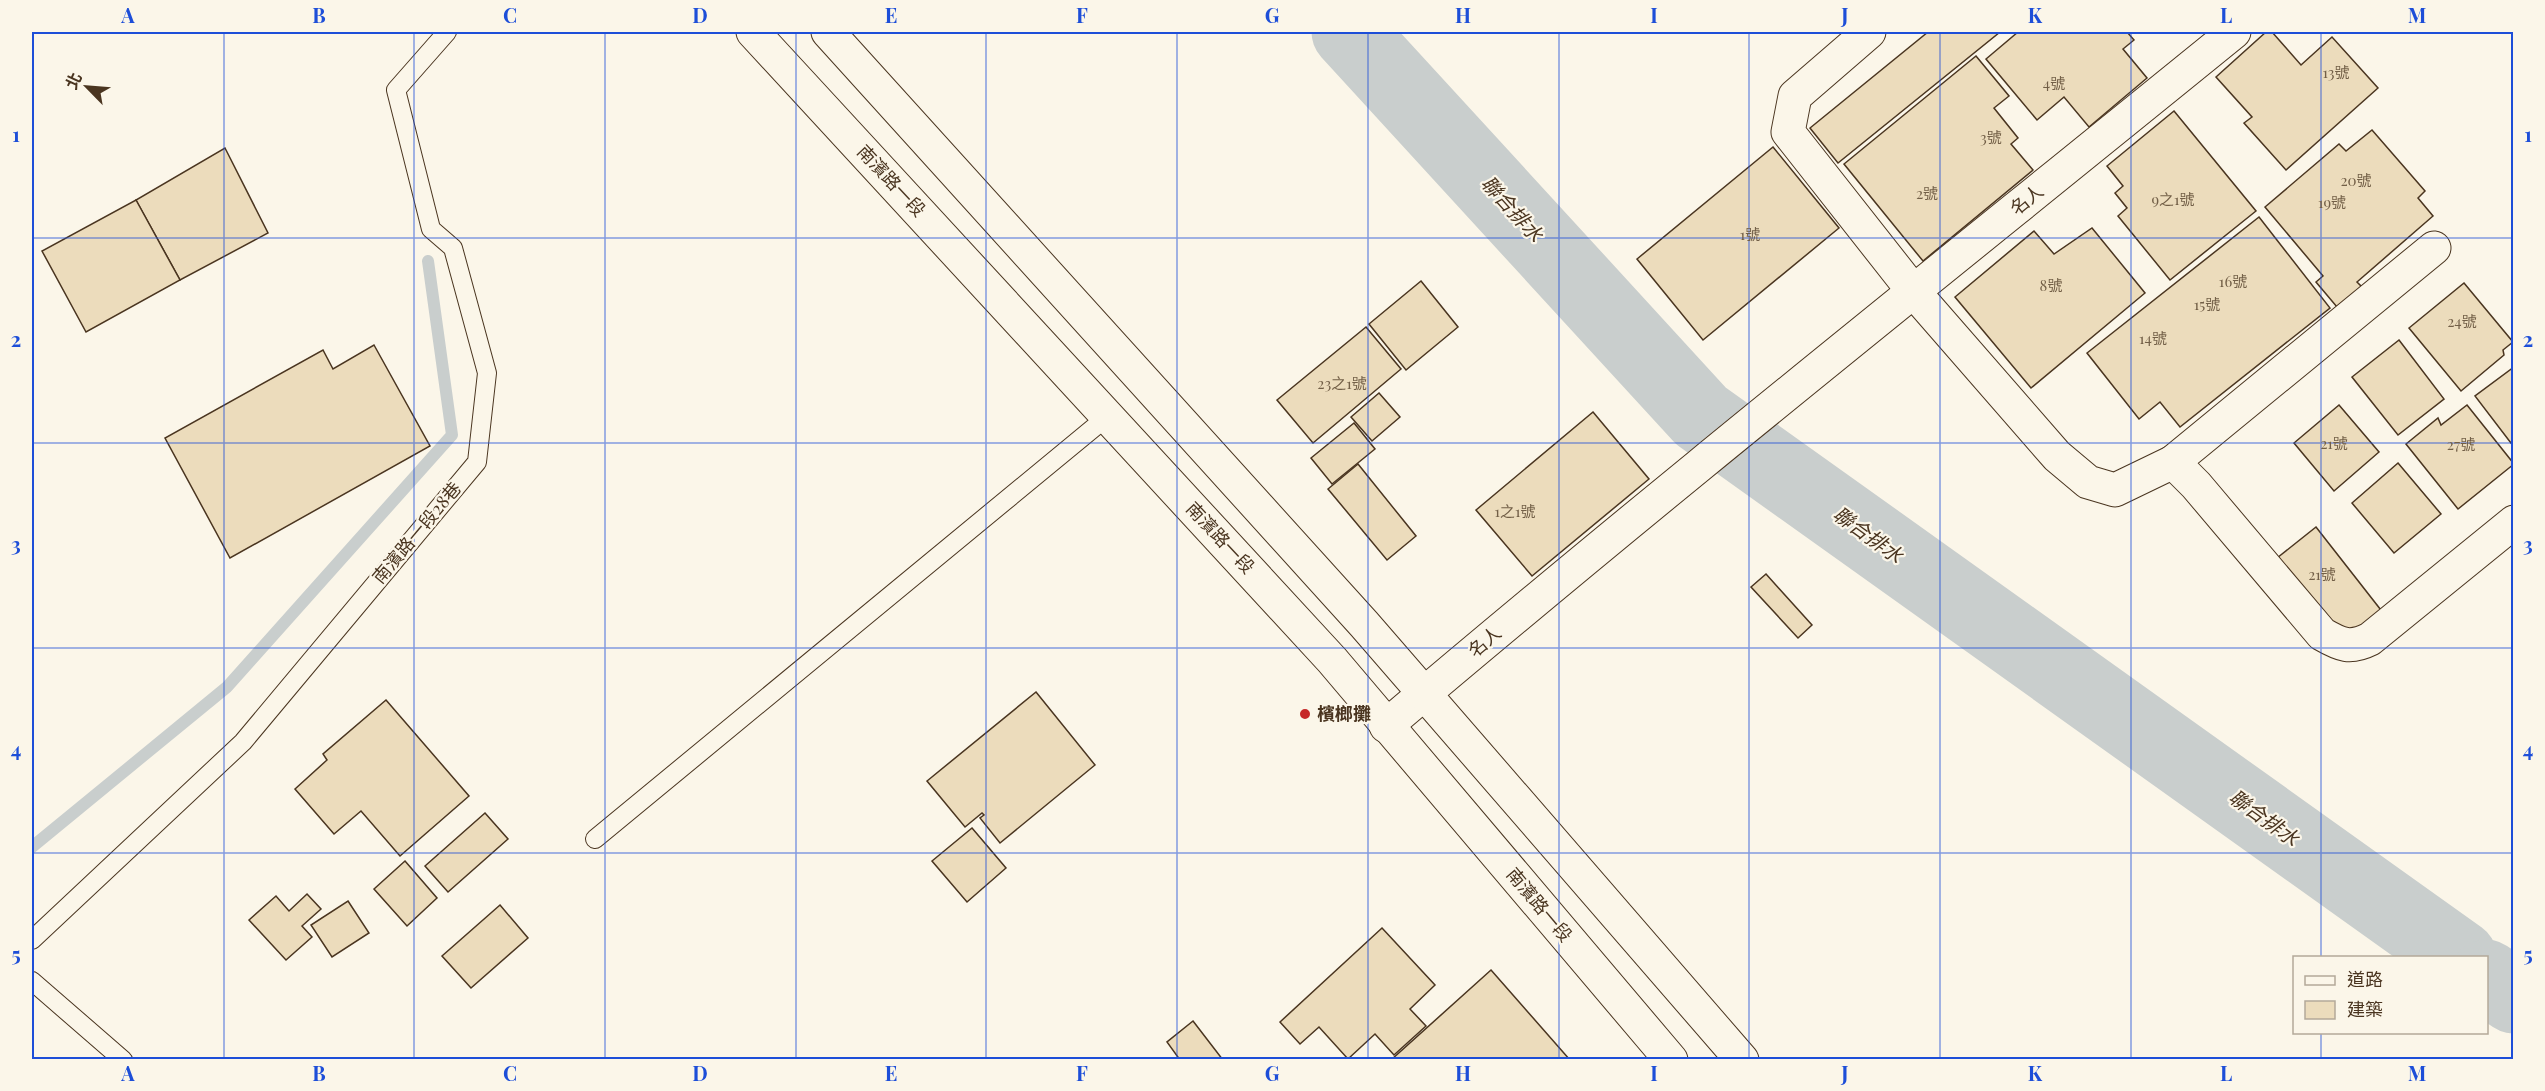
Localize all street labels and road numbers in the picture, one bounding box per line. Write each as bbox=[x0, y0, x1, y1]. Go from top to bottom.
street label: 南濱路一段 bbox=[852, 139, 931, 221]
street label: 名人 bbox=[2005, 179, 2048, 220]
street label: 南濱路一段28巷 bbox=[367, 476, 466, 588]
street label: 南濱路一段 bbox=[1181, 496, 1260, 578]
street label: 名人 bbox=[1463, 620, 1506, 662]
street label: 南濱路一段 bbox=[1502, 862, 1578, 947]

